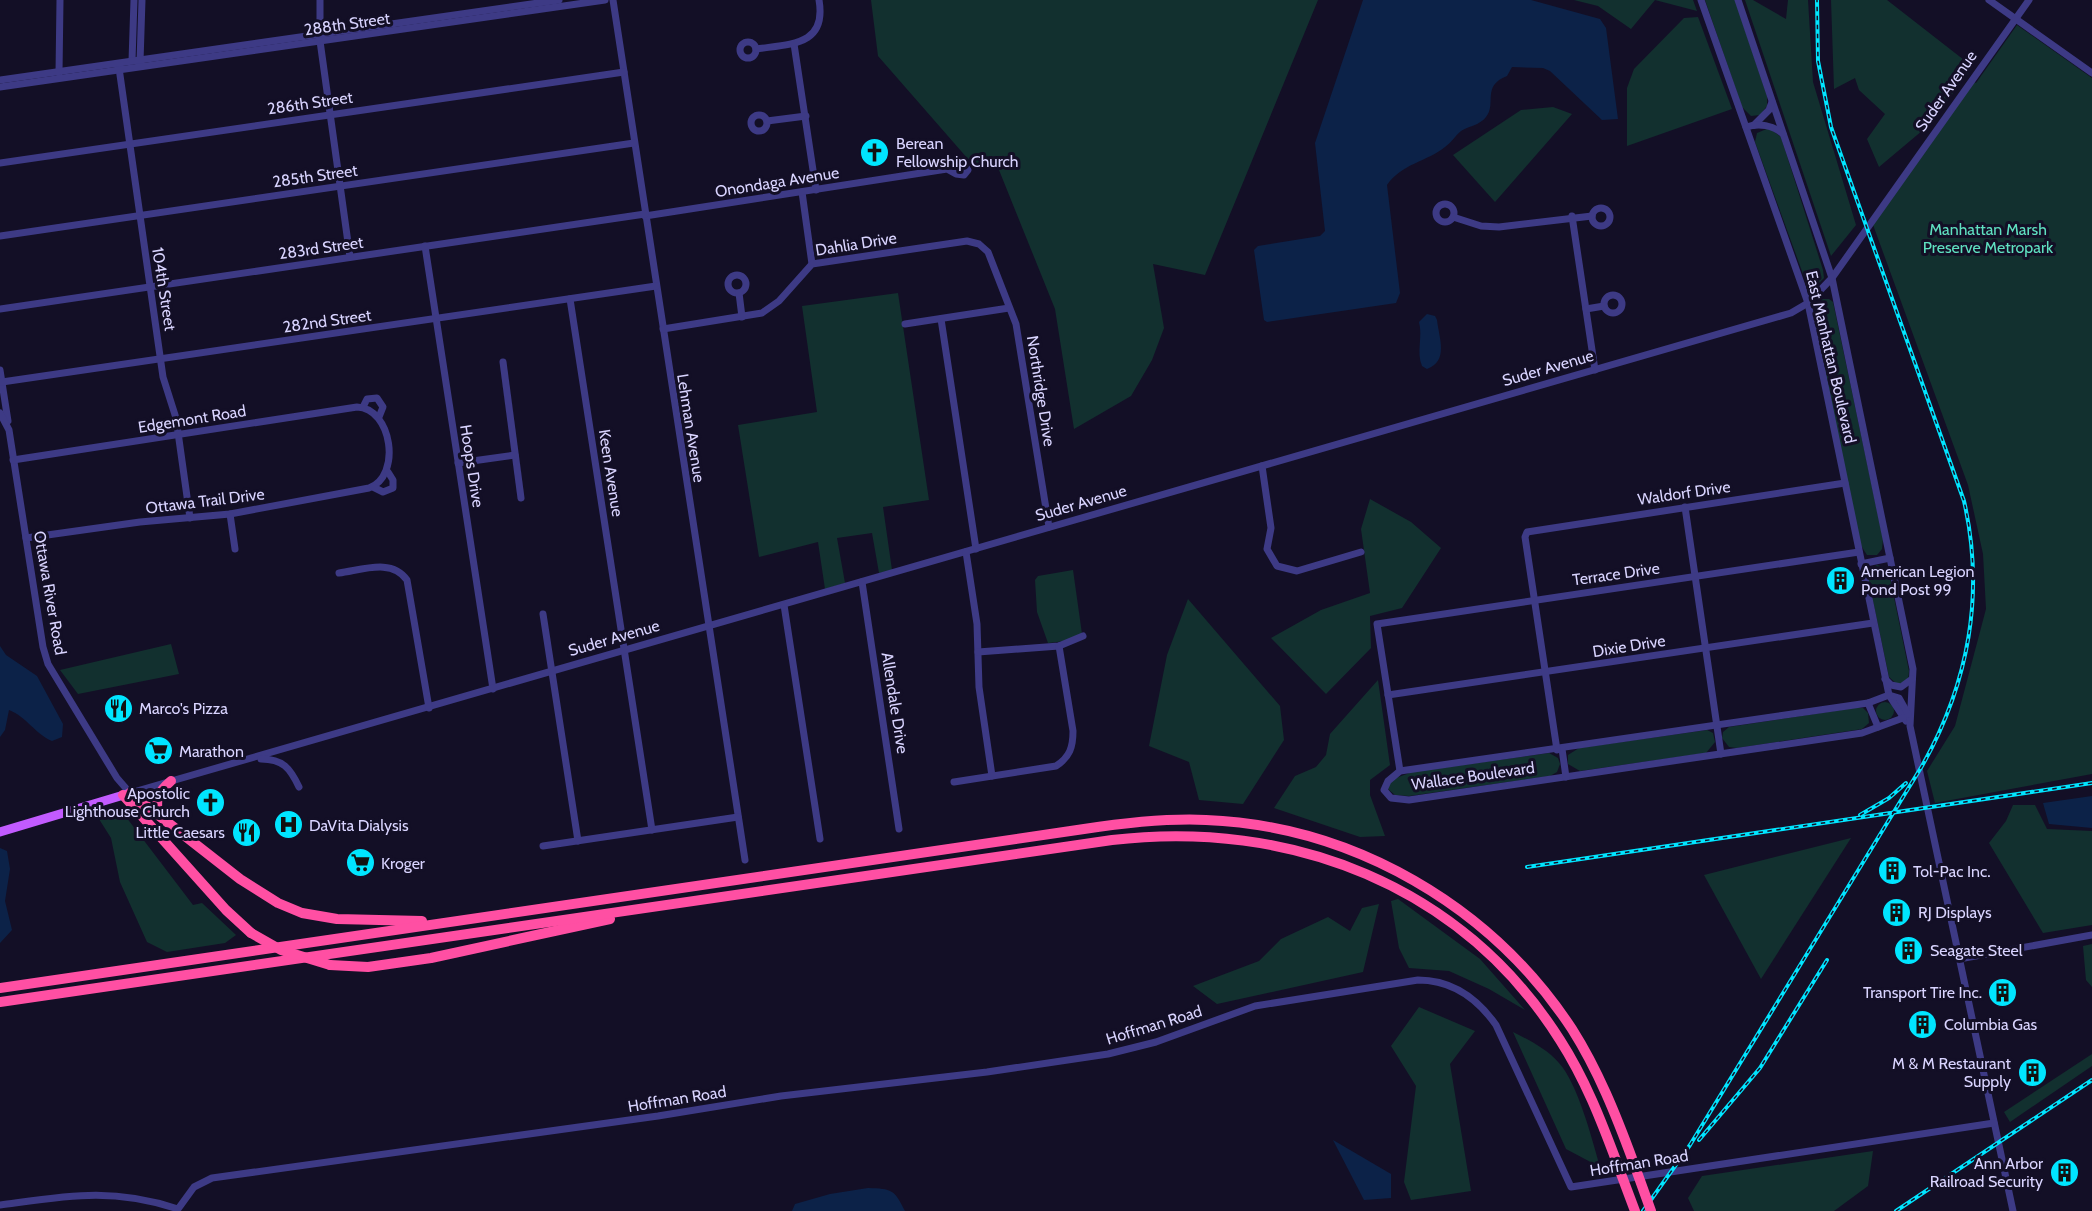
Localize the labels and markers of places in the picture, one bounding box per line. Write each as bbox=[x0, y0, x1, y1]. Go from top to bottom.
place label: Berean Fellowship Church bbox=[896, 134, 1019, 171]
church icon: Berean Fellowship Church bbox=[859, 136, 891, 168]
place label: American Legion Pond Post 99 bbox=[1861, 562, 1975, 599]
building icon: American Legion Pond Post 99 bbox=[1824, 564, 1856, 596]
restaurant icon: Marco's Pizza bbox=[102, 692, 134, 724]
place label: Marco's Pizza bbox=[139, 699, 228, 718]
supermarket icon: Marathon bbox=[142, 735, 174, 767]
place label: Marathon bbox=[179, 742, 244, 761]
place label: Apostolic Lighthouse Church bbox=[65, 784, 190, 821]
church icon: Apostolic Lighthouse Church bbox=[195, 786, 227, 818]
hospital icon: DaVita Dialysis bbox=[272, 809, 304, 841]
restaurant icon: Little Caesars bbox=[230, 816, 262, 848]
place label: DaVita Dialysis bbox=[309, 816, 409, 835]
place label: Little Caesars bbox=[136, 823, 225, 842]
supermarket icon: Kroger bbox=[344, 847, 376, 879]
place label: Kroger bbox=[381, 854, 426, 873]
building icon: Tol-Pac Inc. bbox=[1876, 855, 1908, 887]
place label: Tol-Pac Inc. bbox=[1913, 862, 1991, 881]
building icon: RJ Displays bbox=[1881, 896, 1913, 928]
place label: RJ Displays bbox=[1918, 903, 1992, 922]
building icon: Seagate Steel bbox=[1893, 934, 1925, 966]
place label: Seagate Steel bbox=[1930, 941, 2023, 960]
building icon: Transport Tire Inc. bbox=[1987, 976, 2019, 1008]
place label: Transport Tire Inc. bbox=[1863, 983, 1982, 1002]
building icon: Columbia Gas bbox=[1907, 1008, 1939, 1040]
place label: Columbia Gas bbox=[1944, 1015, 2038, 1034]
place label: M & M Restaurant Supply bbox=[1892, 1054, 2012, 1091]
building icon: M & M Restaurant Supply bbox=[2016, 1056, 2048, 1088]
place label: Ann Arbor Railroad Security bbox=[1930, 1154, 2044, 1191]
building icon: Ann Arbor Railroad Security bbox=[2048, 1156, 2080, 1188]

